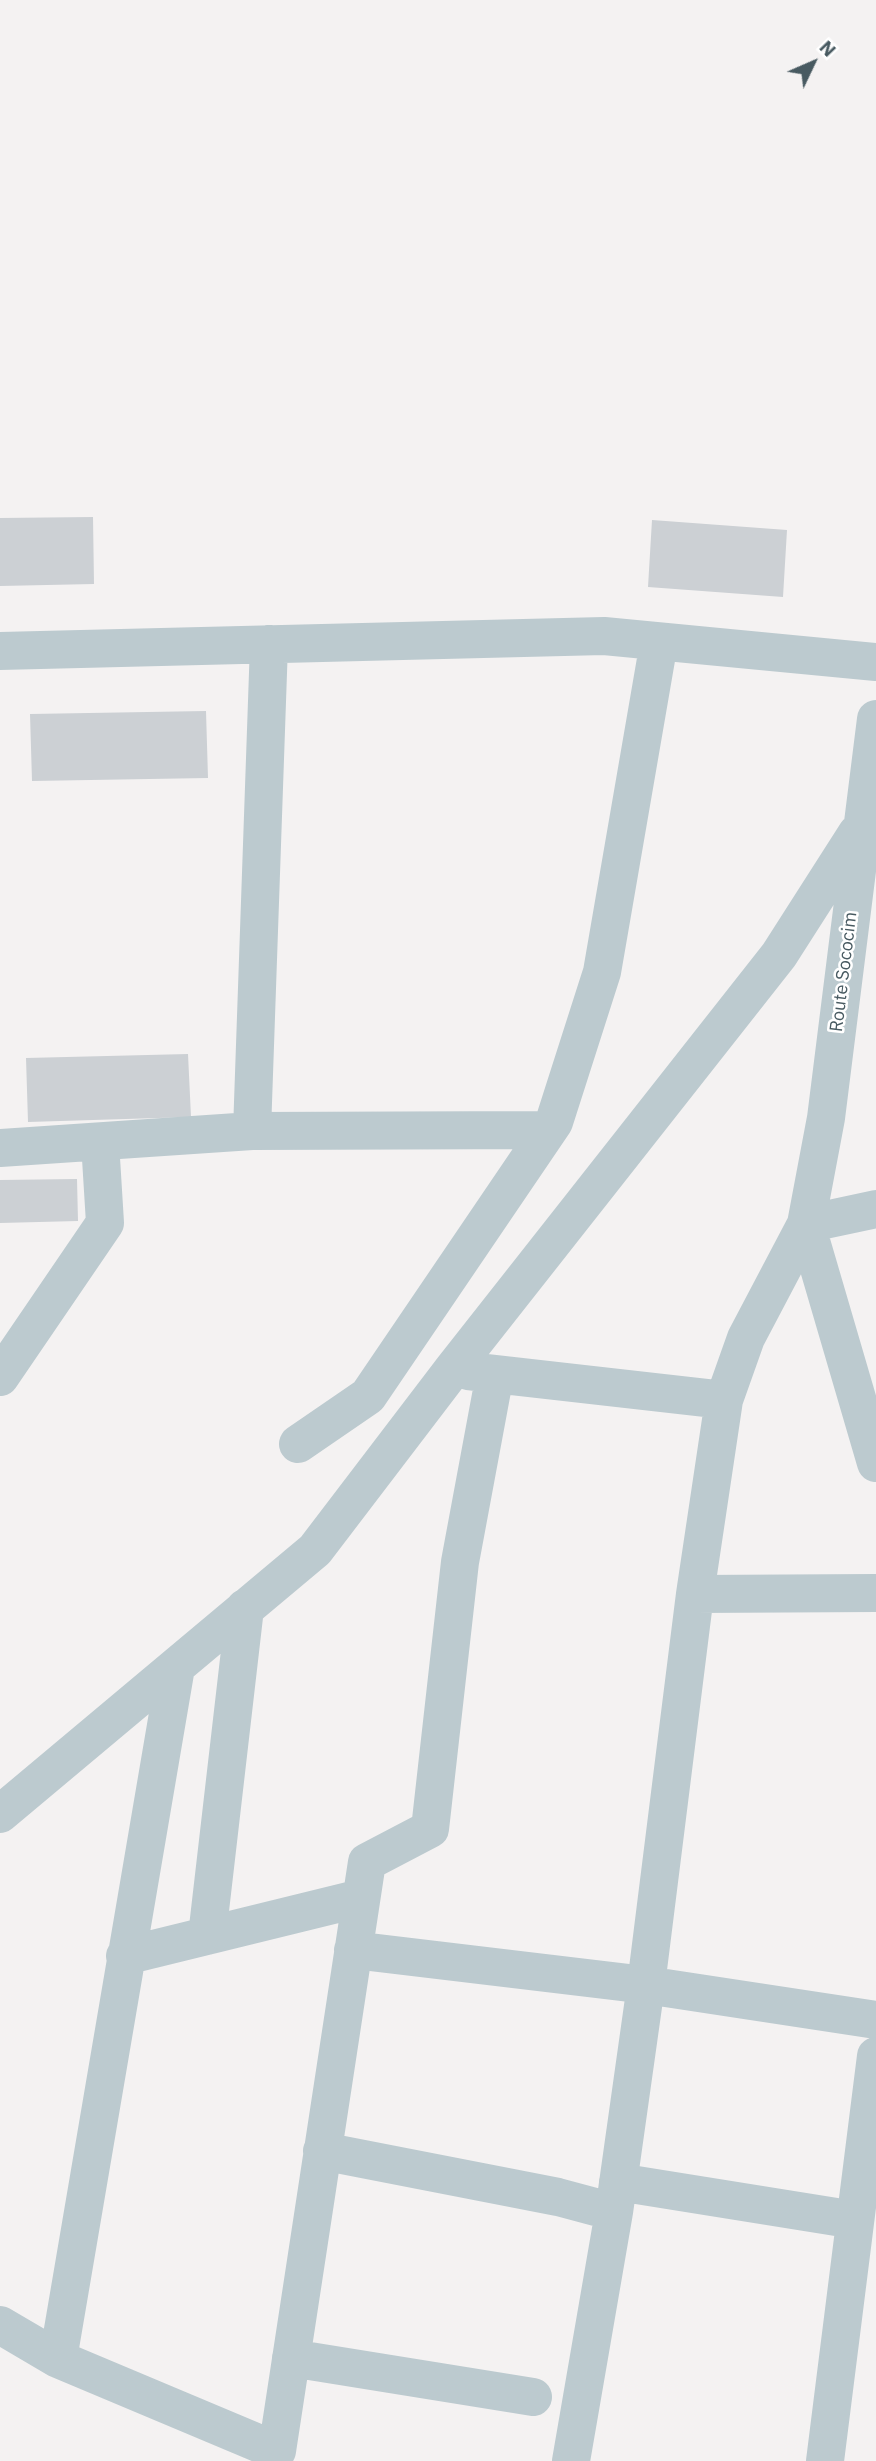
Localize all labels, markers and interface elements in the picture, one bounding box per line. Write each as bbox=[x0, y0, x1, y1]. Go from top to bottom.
north arrow bbox=[778, 28, 848, 98]
text: N bbox=[815, 35, 842, 62]
street label: Route Sococim bbox=[826, 911, 862, 1033]

